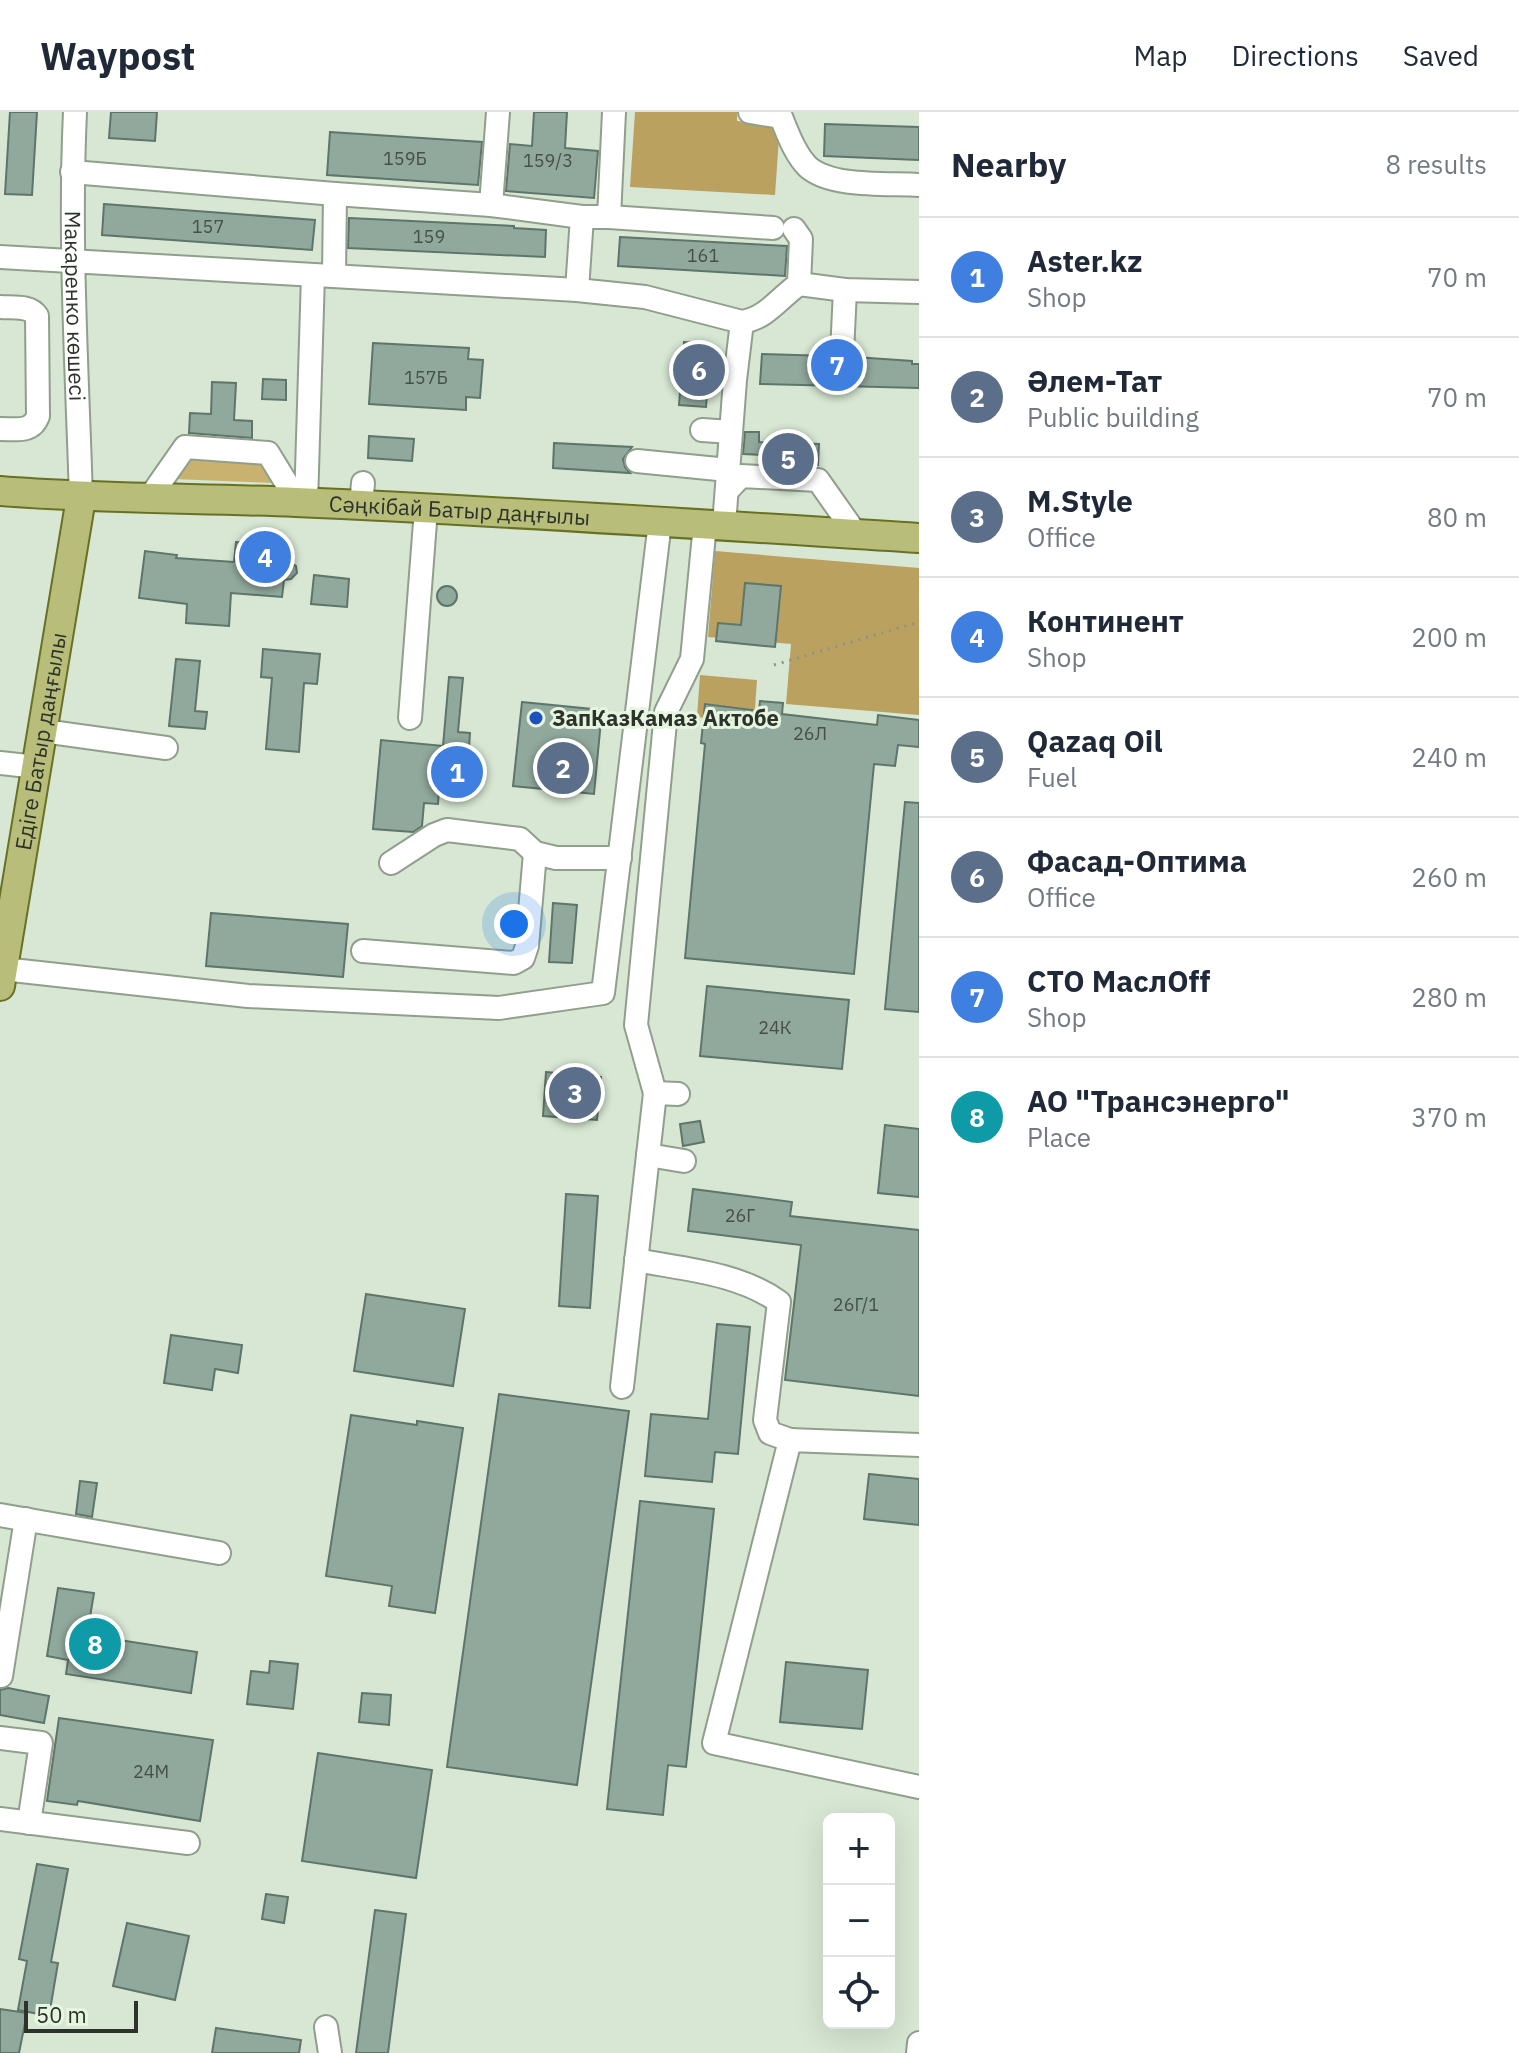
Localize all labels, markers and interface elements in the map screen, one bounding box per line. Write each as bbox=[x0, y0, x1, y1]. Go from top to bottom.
text: Waypost bbox=[40, 31, 195, 80]
text: Map bbox=[1133, 37, 1187, 74]
text: Directions bbox=[1231, 37, 1359, 74]
text: Saved bbox=[1403, 37, 1479, 74]
text: Nearby bbox=[951, 142, 1066, 186]
house number: 159Б bbox=[383, 147, 427, 170]
text: 8 results bbox=[1385, 147, 1487, 181]
house number: 159/3 bbox=[523, 149, 573, 172]
street label: Макаренко көшесі bbox=[59, 211, 93, 402]
house number: 157 bbox=[192, 215, 224, 238]
house number: 159 bbox=[413, 225, 445, 248]
text: Aster.kz bbox=[1027, 241, 1143, 280]
house number: 161 bbox=[687, 244, 719, 267]
text: 1 bbox=[969, 260, 985, 294]
text: 70 m bbox=[1427, 260, 1487, 294]
text: Shop bbox=[1027, 280, 1087, 314]
pin: 7 bbox=[811, 335, 863, 395]
pin: 6 bbox=[673, 340, 725, 400]
text: Әлем-Тат bbox=[1027, 361, 1162, 400]
house number: 157Б bbox=[404, 366, 448, 389]
text: 2 bbox=[969, 380, 985, 414]
text: 70 m bbox=[1427, 380, 1487, 414]
text: Public building bbox=[1027, 400, 1199, 434]
pin: 5 bbox=[762, 429, 814, 489]
text: M.Style bbox=[1027, 481, 1133, 520]
street label: Сәңкібай Батыр даңғылы bbox=[328, 488, 591, 531]
text: 3 bbox=[969, 500, 985, 534]
text: 80 m bbox=[1427, 500, 1487, 534]
text: Office bbox=[1027, 520, 1096, 554]
pin: 4 bbox=[239, 527, 291, 587]
text: Континент bbox=[1027, 601, 1184, 640]
text: 4 bbox=[969, 620, 985, 654]
text: 200 m bbox=[1411, 620, 1487, 654]
street label: Едіге Батыр даңғылы bbox=[8, 630, 72, 852]
text: Shop bbox=[1027, 640, 1087, 674]
place label: ЗапКазКамаз Актобе bbox=[552, 703, 779, 732]
marker: ЗапКазКамаз Актобе bbox=[527, 709, 545, 727]
text: Qazaq Oil bbox=[1027, 721, 1163, 760]
house number: 26Л bbox=[793, 722, 827, 745]
pin: 2 bbox=[537, 738, 589, 798]
text: 5 bbox=[969, 740, 985, 774]
text: 240 m bbox=[1411, 740, 1487, 774]
pin: 1 bbox=[431, 742, 483, 802]
text: Fuel bbox=[1027, 760, 1077, 794]
text: Фасад-Оптима bbox=[1027, 841, 1247, 880]
text: 6 bbox=[969, 860, 985, 894]
text: 260 m bbox=[1411, 860, 1487, 894]
text: Office bbox=[1027, 880, 1096, 914]
your location bbox=[494, 904, 534, 944]
text: СТО МаслOff bbox=[1027, 961, 1210, 1000]
text: 7 bbox=[969, 980, 985, 1014]
text: 280 m bbox=[1411, 980, 1487, 1014]
text: Shop bbox=[1027, 1000, 1087, 1034]
house number: 24К bbox=[758, 1016, 792, 1039]
pin: 3 bbox=[549, 1063, 601, 1123]
text: АО "Трансэнерго" bbox=[1027, 1081, 1289, 1120]
text: 8 bbox=[969, 1100, 985, 1134]
text: 370 m bbox=[1411, 1100, 1487, 1134]
text: Place bbox=[1027, 1120, 1091, 1154]
house number: 26Г bbox=[725, 1204, 755, 1227]
house number: 26Г/1 bbox=[833, 1293, 879, 1316]
pin: 8 bbox=[69, 1614, 121, 1674]
house number: 24М bbox=[133, 1760, 169, 1783]
map controls bbox=[823, 1813, 895, 2029]
button: + bbox=[823, 1813, 895, 1885]
button: − bbox=[823, 1885, 895, 1957]
button: locate bbox=[823, 1957, 895, 2029]
scale bar bbox=[24, 1997, 138, 2033]
text: 50 m bbox=[36, 2000, 87, 2029]

